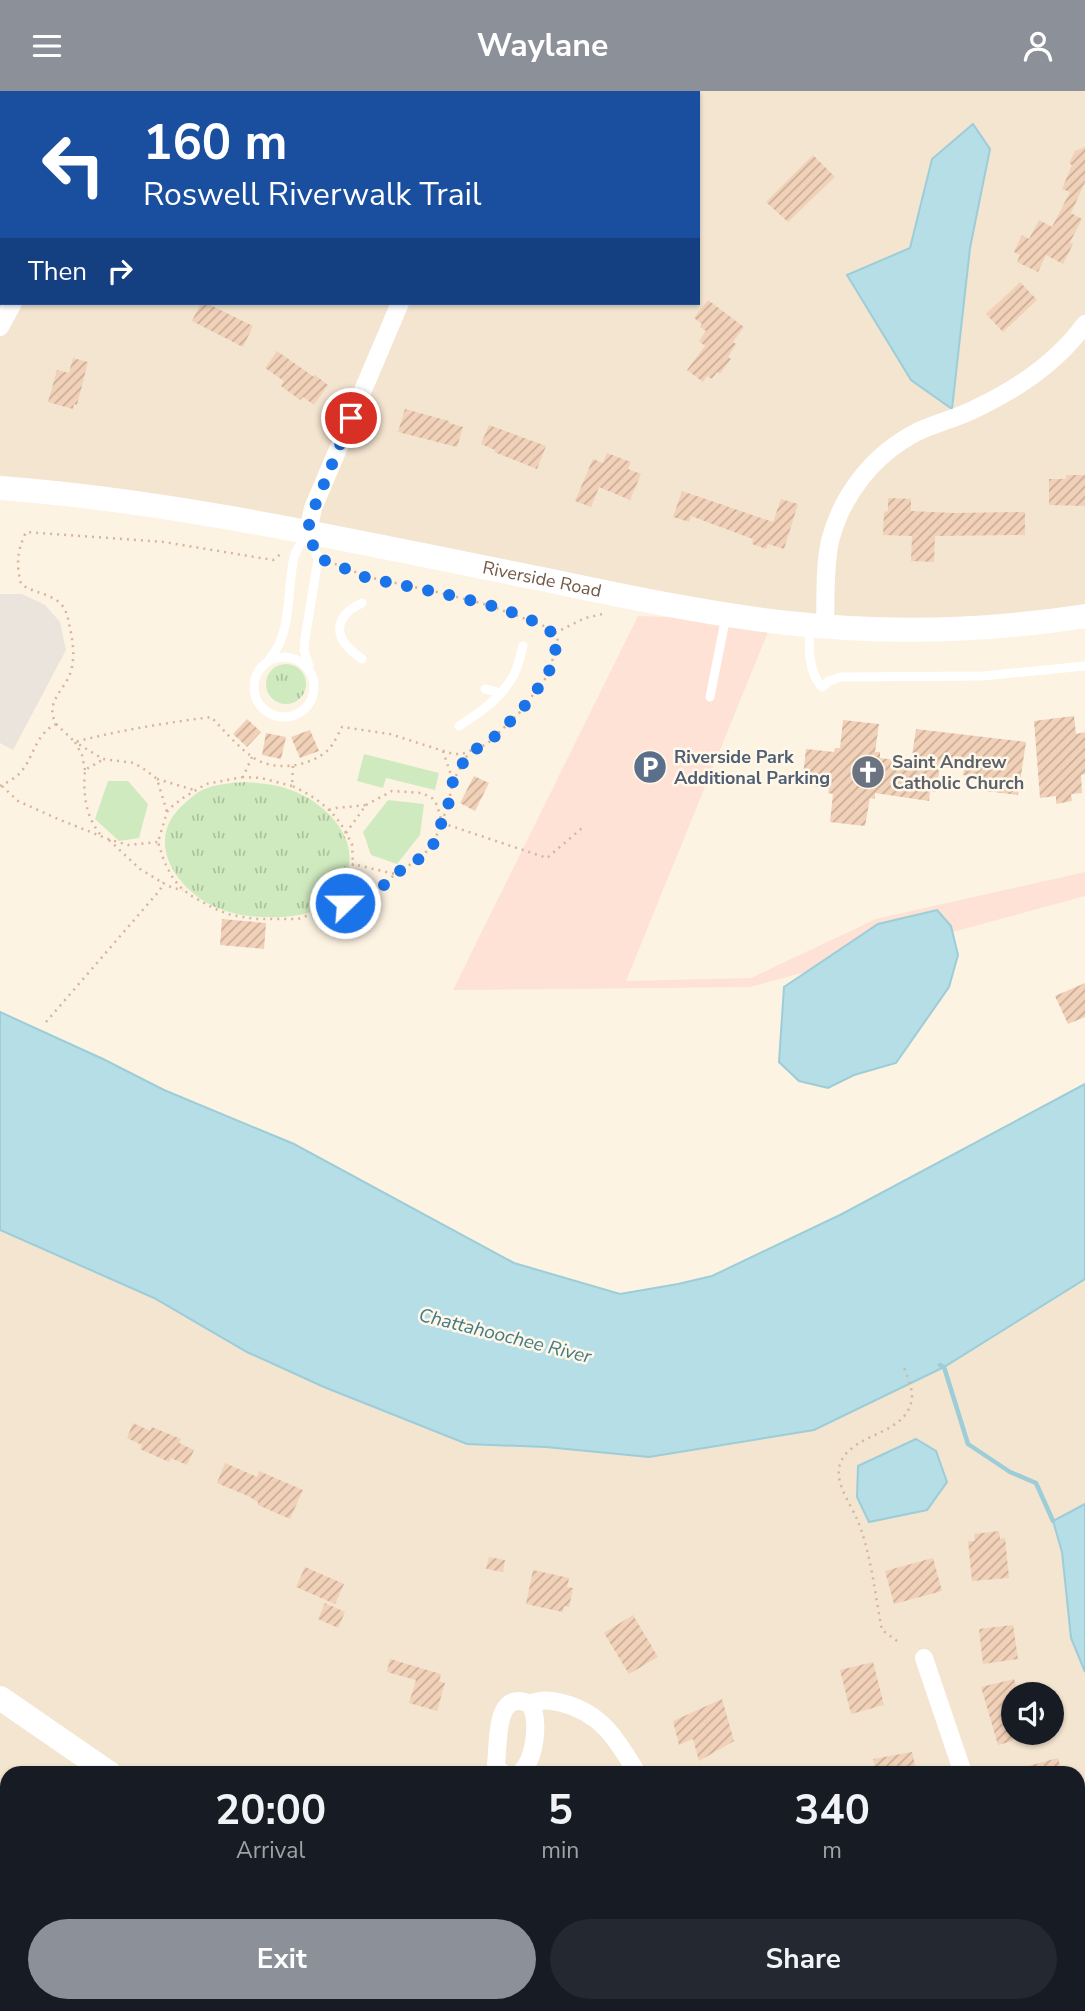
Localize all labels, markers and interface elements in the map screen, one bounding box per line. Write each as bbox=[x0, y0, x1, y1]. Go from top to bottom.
text: Waylane bbox=[477, 24, 608, 67]
icon: menu bbox=[28, 27, 66, 65]
icon: person bbox=[1019, 27, 1057, 65]
text: 160 m bbox=[143, 109, 287, 176]
icon: left bbox=[28, 119, 119, 210]
text: Roswell Riverwalk Trail bbox=[143, 173, 482, 216]
icon: right bbox=[101, 252, 139, 290]
text: Then bbox=[28, 254, 87, 289]
pin bbox=[321, 388, 381, 448]
icon: arrive bbox=[332, 399, 370, 437]
street label: Riverside Road bbox=[480, 555, 604, 603]
place label: Riverside Park Additional Parking bbox=[674, 745, 830, 790]
parking icon: Riverside Park Additional Parking bbox=[631, 748, 669, 786]
place label: Saint Andrew Catholic Church bbox=[892, 750, 1024, 795]
church icon: Saint Andrew Catholic Church bbox=[849, 753, 887, 791]
position arrow bbox=[308, 866, 382, 940]
water label: Chattahoochee River bbox=[416, 1302, 595, 1370]
map controls bbox=[1001, 1682, 1064, 1745]
button: sound bbox=[1001, 1682, 1064, 1745]
text: 20:00 bbox=[215, 1782, 326, 1839]
text: 5 bbox=[548, 1782, 573, 1839]
text: 340 bbox=[794, 1782, 870, 1839]
text: Arrival bbox=[236, 1835, 305, 1866]
text: min bbox=[541, 1835, 579, 1866]
text: m bbox=[822, 1835, 842, 1866]
button: Exit bbox=[28, 1919, 536, 1999]
button: Share bbox=[550, 1919, 1057, 1999]

